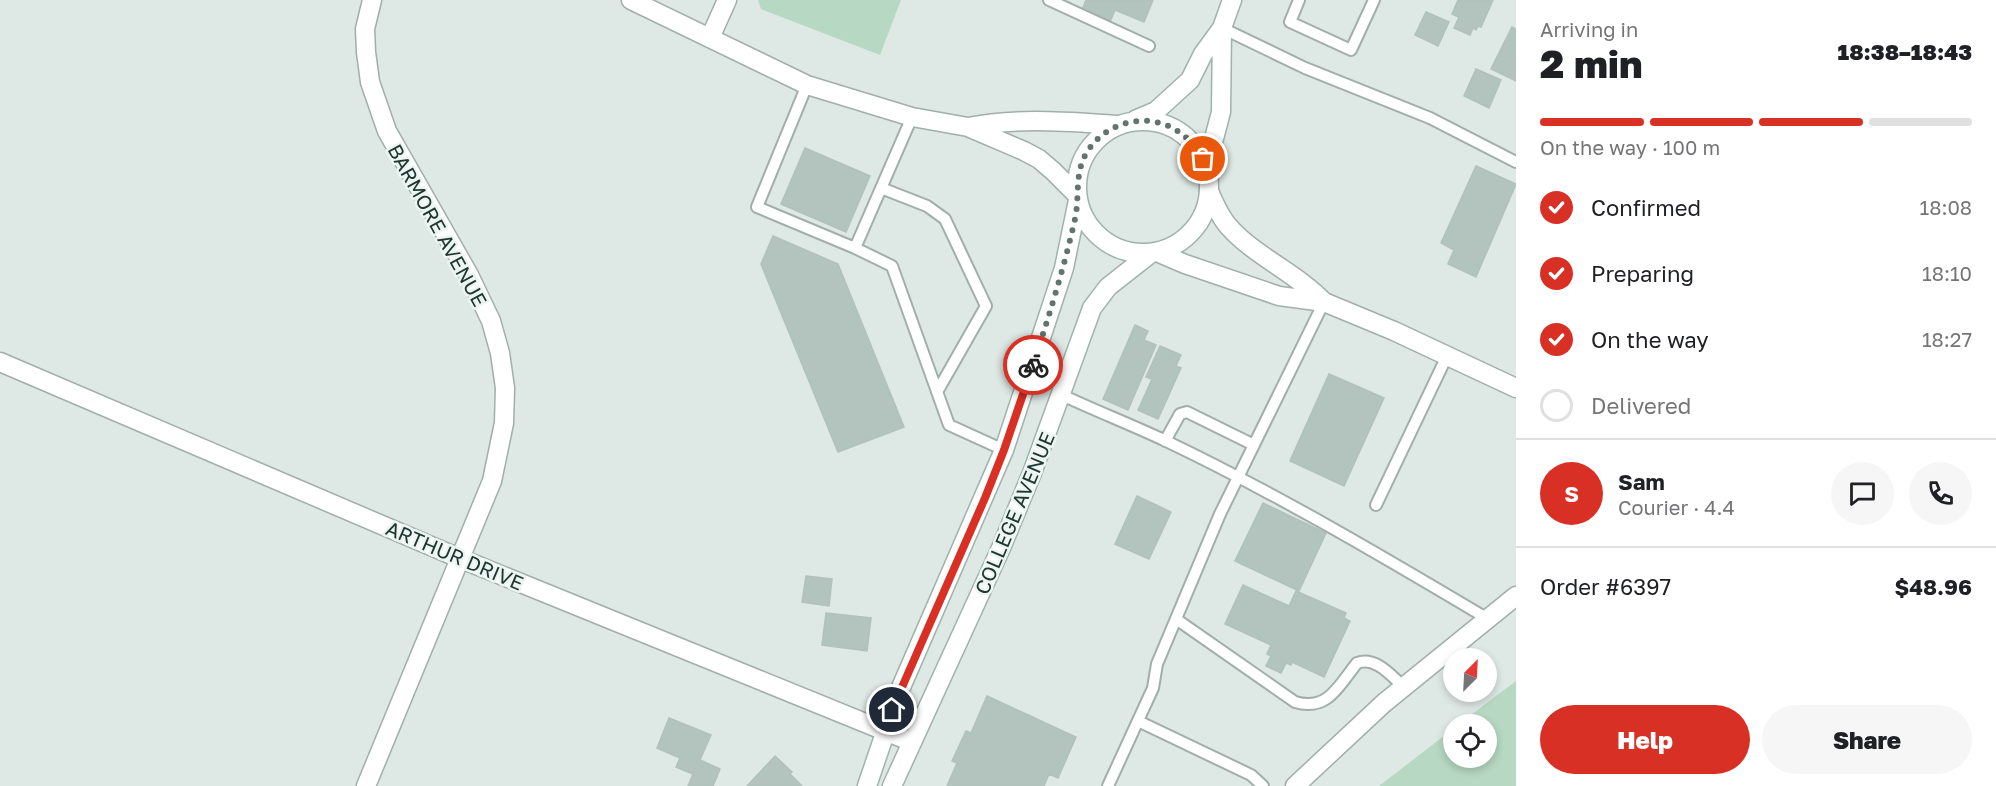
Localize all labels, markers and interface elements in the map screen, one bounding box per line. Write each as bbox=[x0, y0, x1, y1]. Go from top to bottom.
text: Arriving in bbox=[1540, 17, 1638, 41]
text: 18:38–18:43 bbox=[1838, 38, 1972, 65]
text: 2 min bbox=[1540, 40, 1643, 87]
pin bbox=[1177, 133, 1228, 184]
text: On the way · 100 m bbox=[1540, 135, 1720, 159]
street label: BARMORE AVENUE bbox=[383, 140, 493, 310]
icon: bag bbox=[1186, 142, 1219, 175]
icon: check bbox=[1540, 191, 1573, 224]
text: Confirmed bbox=[1591, 194, 1701, 221]
text: 18:08 bbox=[1920, 195, 1972, 219]
icon: check bbox=[1540, 257, 1573, 290]
text: Preparing bbox=[1591, 260, 1694, 287]
text: 18:10 bbox=[1922, 261, 1972, 285]
icon: check bbox=[1540, 323, 1573, 356]
text: On the way bbox=[1591, 326, 1709, 353]
text: 18:27 bbox=[1922, 327, 1972, 351]
courier bbox=[1003, 335, 1063, 395]
icon: bike bbox=[1017, 349, 1050, 382]
text: Delivered bbox=[1591, 392, 1691, 419]
street label: COLLEGE AVENUE bbox=[969, 428, 1059, 598]
button: chat bbox=[1831, 462, 1894, 525]
button: phone bbox=[1909, 462, 1972, 525]
text: Sam bbox=[1618, 468, 1665, 495]
text: S bbox=[1564, 480, 1579, 507]
text: Courier · 4.4 bbox=[1618, 495, 1735, 519]
street label: ARTHUR DRIVE bbox=[383, 515, 527, 595]
text: Order #6397 bbox=[1540, 573, 1671, 600]
text: $48.96 bbox=[1894, 573, 1972, 600]
north arrow bbox=[1443, 648, 1497, 702]
map controls bbox=[1443, 648, 1497, 768]
pin bbox=[866, 684, 917, 735]
icon: home bbox=[875, 693, 908, 726]
button: Help bbox=[1540, 705, 1750, 774]
button: Share bbox=[1762, 705, 1972, 774]
button: locate bbox=[1443, 714, 1497, 768]

